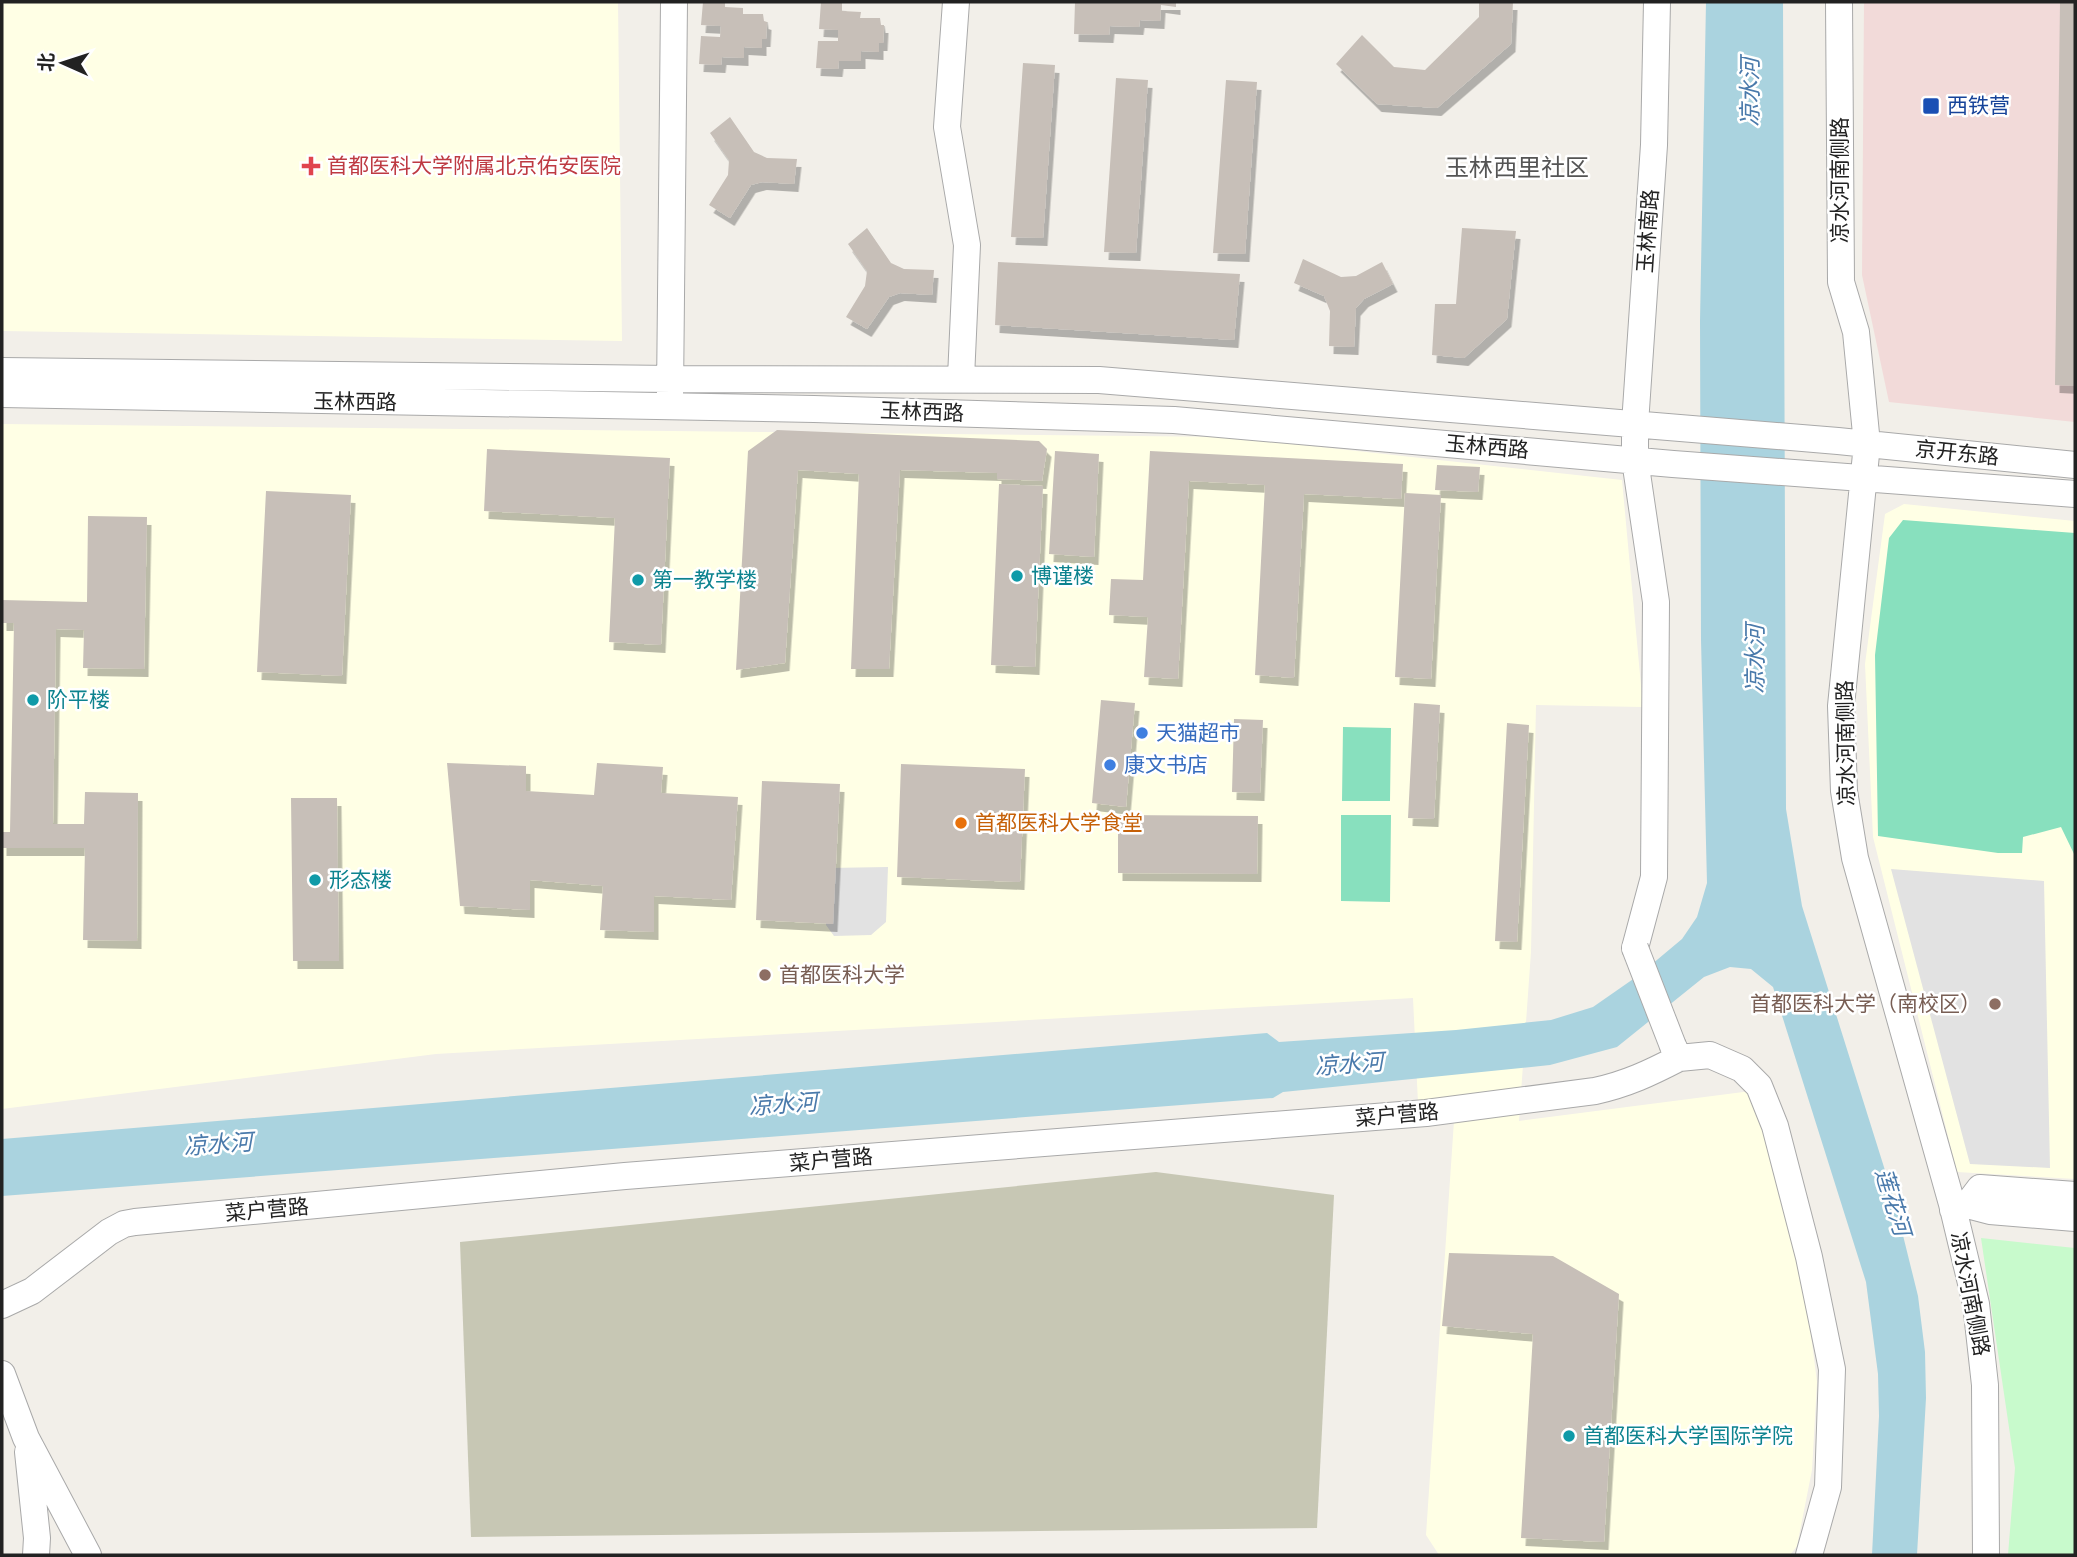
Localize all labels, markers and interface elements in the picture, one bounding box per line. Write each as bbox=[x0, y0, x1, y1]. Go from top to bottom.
north arrow bbox=[28, 28, 98, 98]
text: 北 bbox=[34, 52, 58, 72]
water label: 凉水河 bbox=[1735, 54, 1763, 127]
place label: 西铁营 bbox=[1947, 92, 2010, 117]
marker: 西铁营 bbox=[1921, 96, 1941, 116]
street label: 凉水河南侧路 bbox=[1826, 117, 1851, 243]
place label: 首都医科大学附属北京佑安医院 bbox=[327, 152, 621, 177]
district label: 玉林西里社区 bbox=[1445, 152, 1589, 181]
marker: 首都医科大学附属北京佑安医院 bbox=[301, 156, 321, 176]
street label: 玉林南路 bbox=[1631, 188, 1662, 274]
street label: 玉林西路 bbox=[313, 387, 397, 414]
street label: 玉林西路 bbox=[880, 397, 964, 424]
street label: 玉林西路 bbox=[1444, 429, 1530, 462]
street label: 京开东路 bbox=[1914, 435, 2000, 468]
place label: 博谨楼 bbox=[1031, 562, 1094, 587]
place label: 第一教学楼 bbox=[652, 566, 757, 591]
marker: 博谨楼 bbox=[1009, 568, 1025, 584]
marker: 第一教学楼 bbox=[630, 572, 646, 588]
water label: 凉水河 bbox=[1740, 621, 1768, 694]
street label: 凉水河南侧路 bbox=[1831, 680, 1858, 806]
place label: 阶平楼 bbox=[47, 686, 110, 711]
marker: 阶平楼 bbox=[25, 692, 41, 708]
place label: 天猫超市 bbox=[1156, 719, 1240, 744]
marker: 天猫超市 bbox=[1134, 725, 1150, 741]
place label: 康文书店 bbox=[1124, 751, 1208, 776]
marker: 康文书店 bbox=[1102, 757, 1118, 773]
place label: 首都医科大学食堂 bbox=[975, 809, 1143, 834]
marker: 首都医科大学食堂 bbox=[953, 815, 969, 831]
place label: 形态楼 bbox=[329, 866, 392, 891]
marker: 形态楼 bbox=[307, 872, 323, 888]
place label: 首都医科大学 bbox=[779, 961, 905, 986]
marker: 首都医科大学 bbox=[757, 967, 773, 983]
place label: 首都医科大学（南校区） bbox=[1750, 990, 1981, 1015]
marker: 首都医科大学（南校区） bbox=[1987, 996, 2003, 1012]
water label: 凉水河 bbox=[1314, 1046, 1388, 1079]
water label: 凉水河 bbox=[748, 1086, 822, 1119]
street label: 菜户营路 bbox=[1354, 1097, 1440, 1130]
water label: 凉水河 bbox=[183, 1126, 257, 1159]
street label: 菜户营路 bbox=[788, 1142, 874, 1175]
water label: 莲花河 bbox=[1870, 1165, 1919, 1243]
street label: 菜户营路 bbox=[224, 1192, 310, 1225]
street label: 凉水河南侧路 bbox=[1947, 1229, 1996, 1358]
place label: 首都医科大学国际学院 bbox=[1583, 1422, 1793, 1447]
marker: 首都医科大学国际学院 bbox=[1561, 1428, 1577, 1444]

